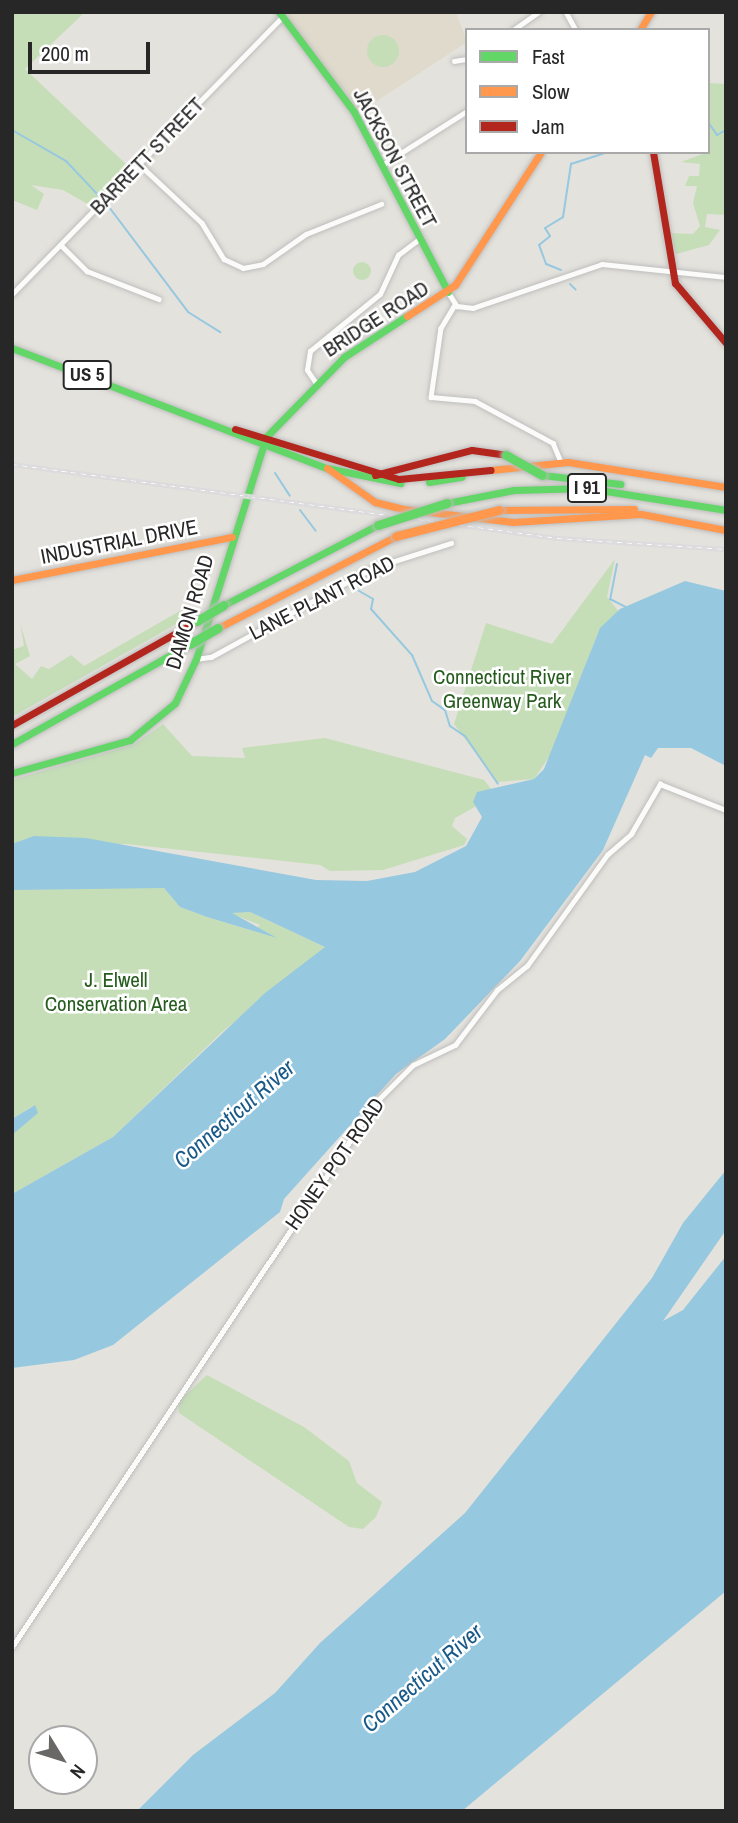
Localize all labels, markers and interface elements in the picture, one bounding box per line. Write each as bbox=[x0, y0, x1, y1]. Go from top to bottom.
scale bar bbox=[32, 28, 154, 72]
legend bbox=[465, 28, 710, 154]
text: 200 m bbox=[41, 39, 89, 68]
text: Fast bbox=[532, 42, 565, 71]
text: Slow bbox=[532, 77, 569, 106]
street label: JACKSON STREET bbox=[348, 84, 442, 232]
street label: BARRETT STREET bbox=[85, 92, 209, 220]
text: Jam bbox=[532, 112, 565, 141]
street label: BRIDGE ROAD bbox=[319, 276, 433, 362]
road number: US 5 bbox=[62, 360, 112, 390]
road number: I 91 bbox=[566, 472, 608, 503]
street label: INDUSTRIAL DRIVE bbox=[38, 514, 200, 570]
street label: LANE PLANT ROAD bbox=[245, 550, 399, 646]
street label: DAMON ROAD bbox=[161, 552, 219, 672]
park label: Connecticut River Greenway Park bbox=[433, 664, 571, 714]
park label: J. Elwell Conservation Area bbox=[44, 967, 188, 1017]
water label: Connecticut River bbox=[168, 1054, 300, 1174]
street label: HONEY POT ROAD bbox=[280, 1093, 390, 1235]
water label: Connecticut River bbox=[356, 1618, 488, 1738]
north arrow bbox=[28, 1725, 98, 1795]
text: N bbox=[64, 1759, 92, 1784]

